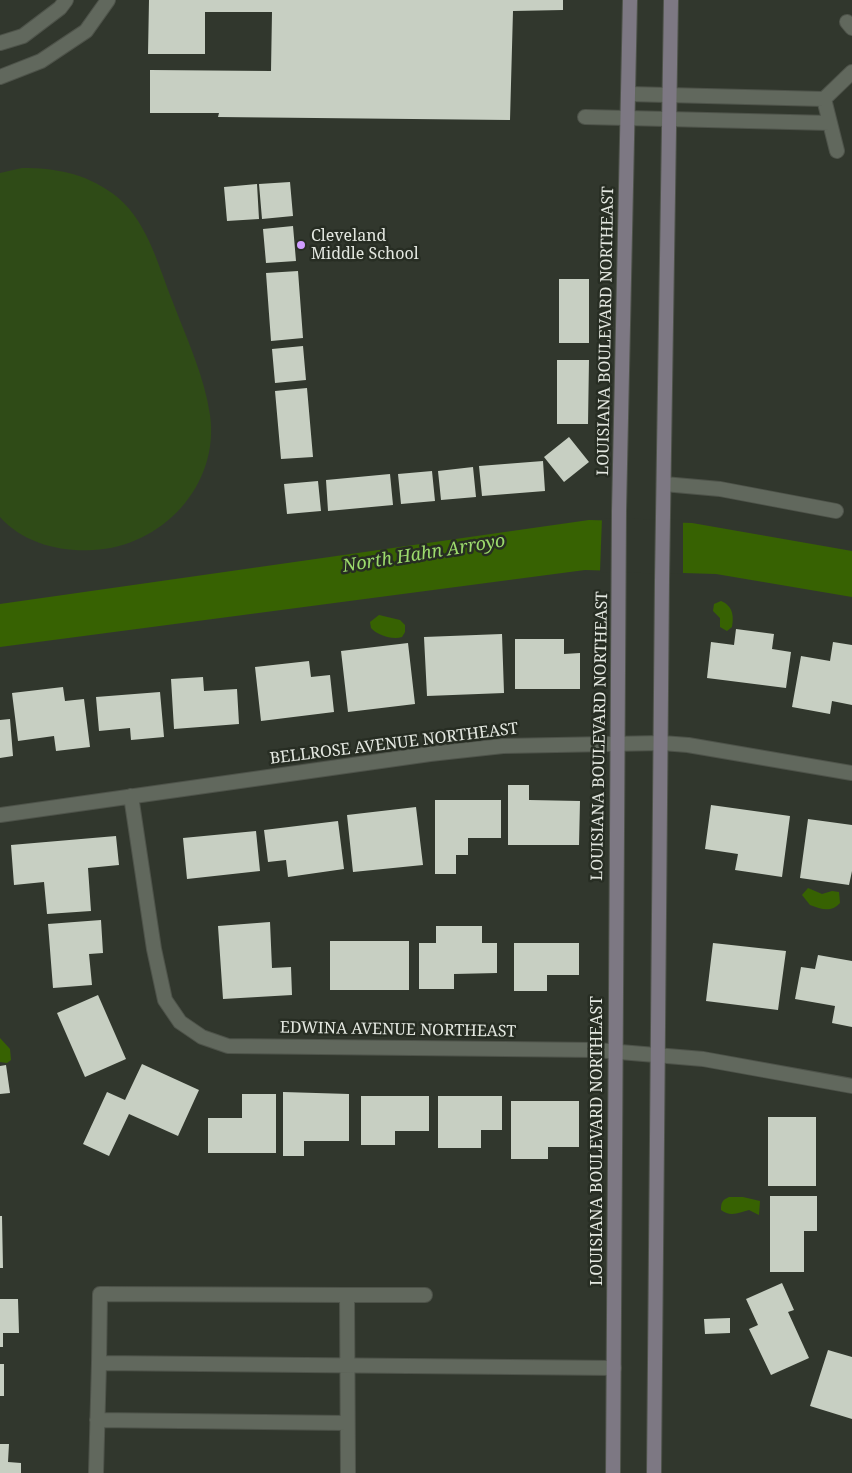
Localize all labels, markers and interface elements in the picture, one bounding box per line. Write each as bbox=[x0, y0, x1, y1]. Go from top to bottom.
street label: LOUISIANA BOULEVARD NORTHEAST bbox=[594, 186, 618, 476]
place label: Cleveland Middle School bbox=[311, 226, 419, 264]
marker: Cleveland Middle School bbox=[295, 239, 307, 251]
water label: North Hahn Arroyo bbox=[341, 530, 507, 578]
street label: LOUISIANA BOULEVARD NORTHEAST bbox=[588, 591, 612, 881]
street label: BELLROSE AVENUE NORTHEAST bbox=[269, 719, 519, 769]
street label: LOUISIANA BOULEVARD NORTHEAST bbox=[587, 996, 607, 1286]
street label: EDWINA AVENUE NORTHEAST bbox=[280, 1018, 516, 1042]

